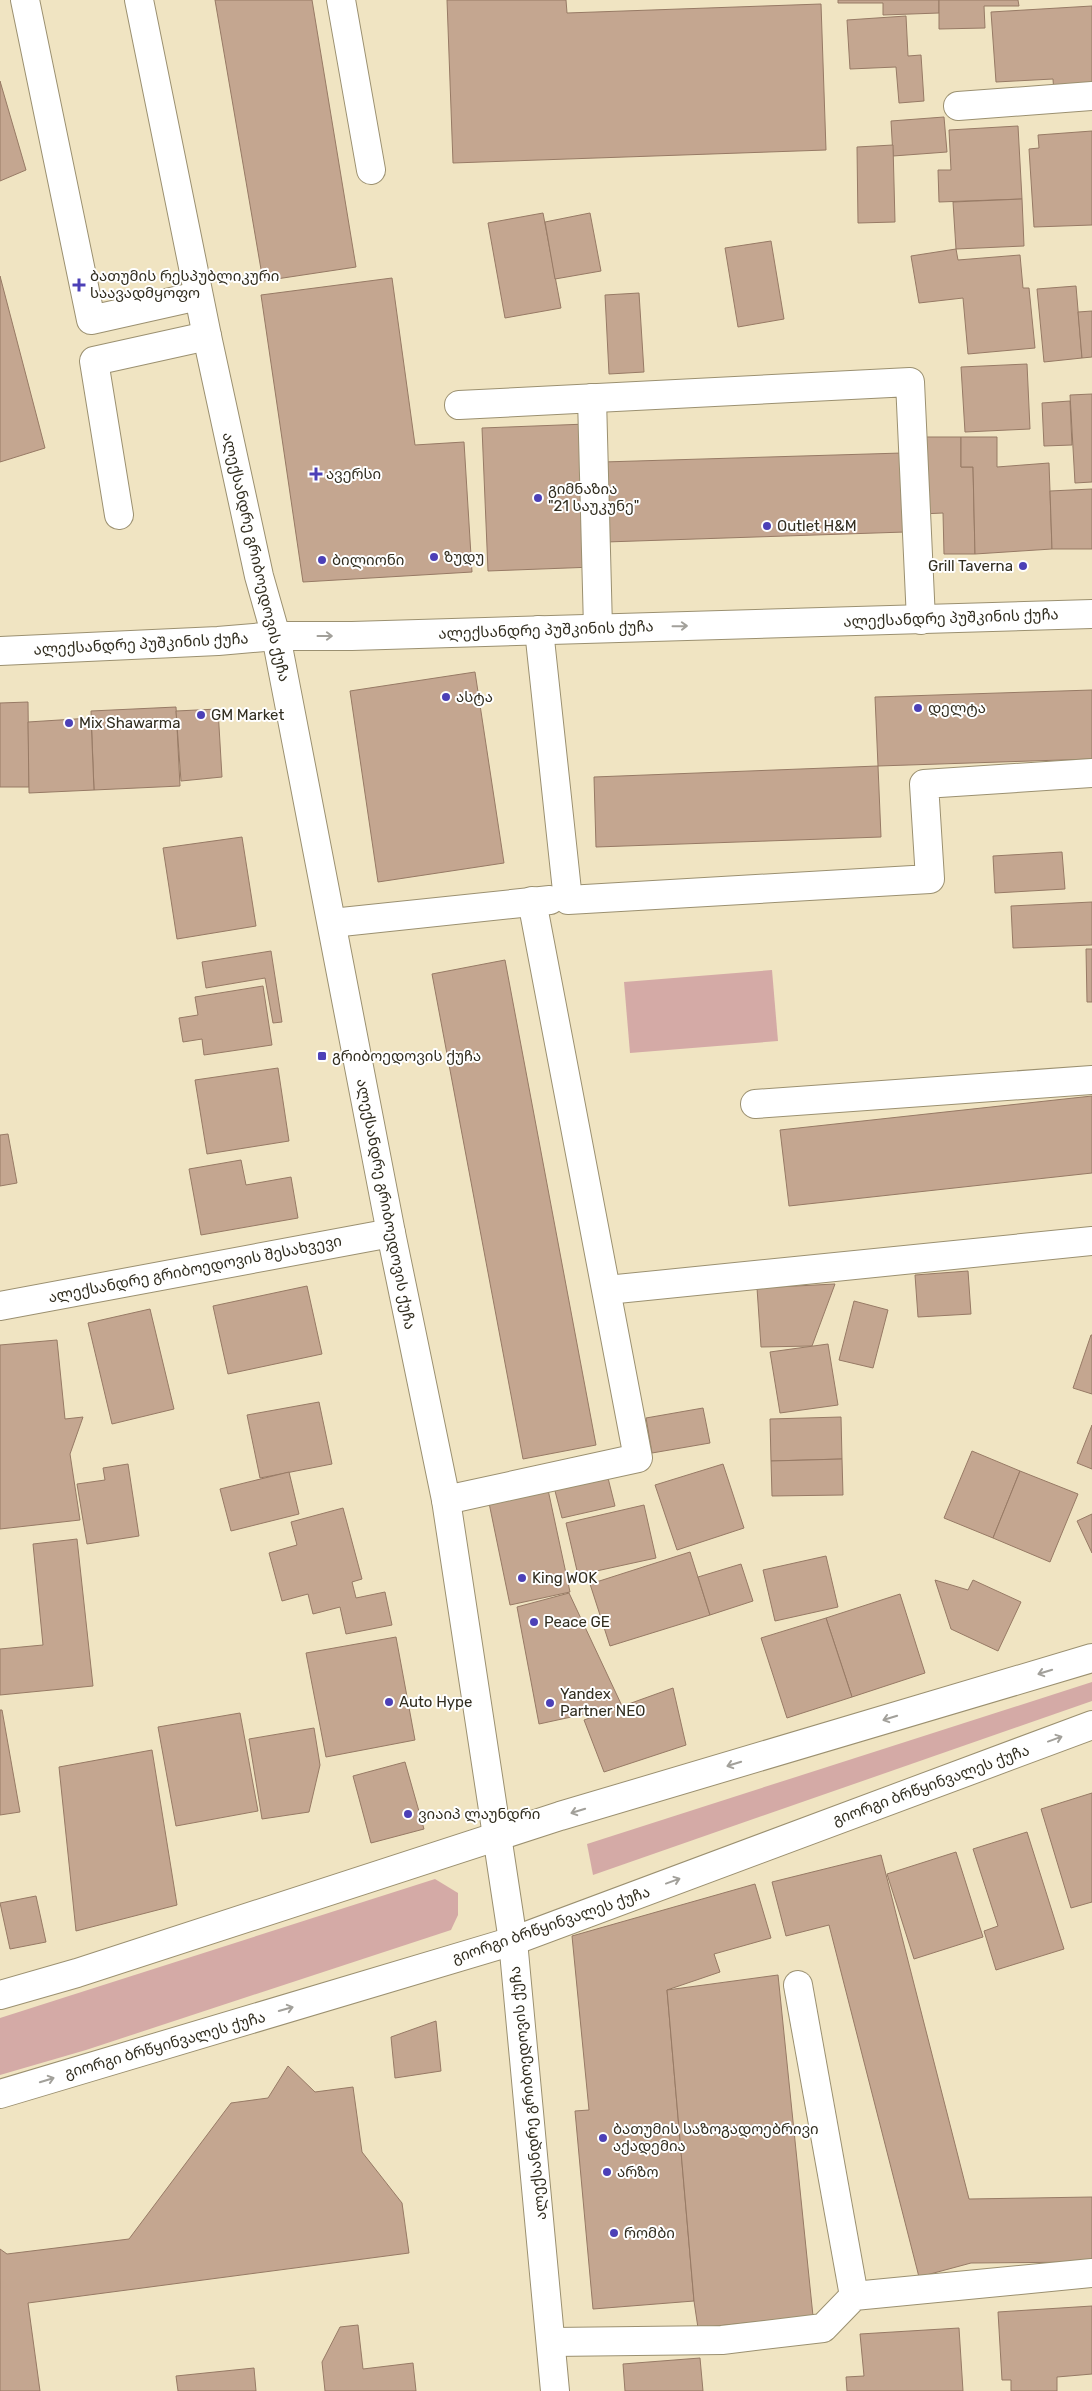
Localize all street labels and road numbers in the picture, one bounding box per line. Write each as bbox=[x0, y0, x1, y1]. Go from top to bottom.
street label: ალექსანდრე გრიბოედოვის ქუჩა bbox=[219, 431, 293, 683]
street label: ალექსანდრე პუშკინის ქუჩა bbox=[843, 605, 1059, 631]
street label: ალექსანდრე პუშკინის ქუჩა bbox=[438, 617, 654, 643]
street label: ალექსანდრე პუშკინის ქუჩა bbox=[33, 629, 249, 659]
street label: ალექსანდრე გრიბოედოვის ქუჩა bbox=[353, 1077, 419, 1331]
street label: ალექსანდრე გრიბოედოვის შესახვევი bbox=[47, 1232, 343, 1306]
street label: გიორგი ბრწყინვალეს ქუჩა bbox=[830, 1741, 1032, 1829]
street label: გიორგი ბრწყინვალეს ქუჩა bbox=[450, 1883, 652, 1967]
street label: ალექსანდრე გრიბოედოვის ქუჩა bbox=[506, 1965, 550, 2221]
street label: გიორგი ბრწყინვალეს ქუჩა bbox=[63, 2008, 267, 2082]

